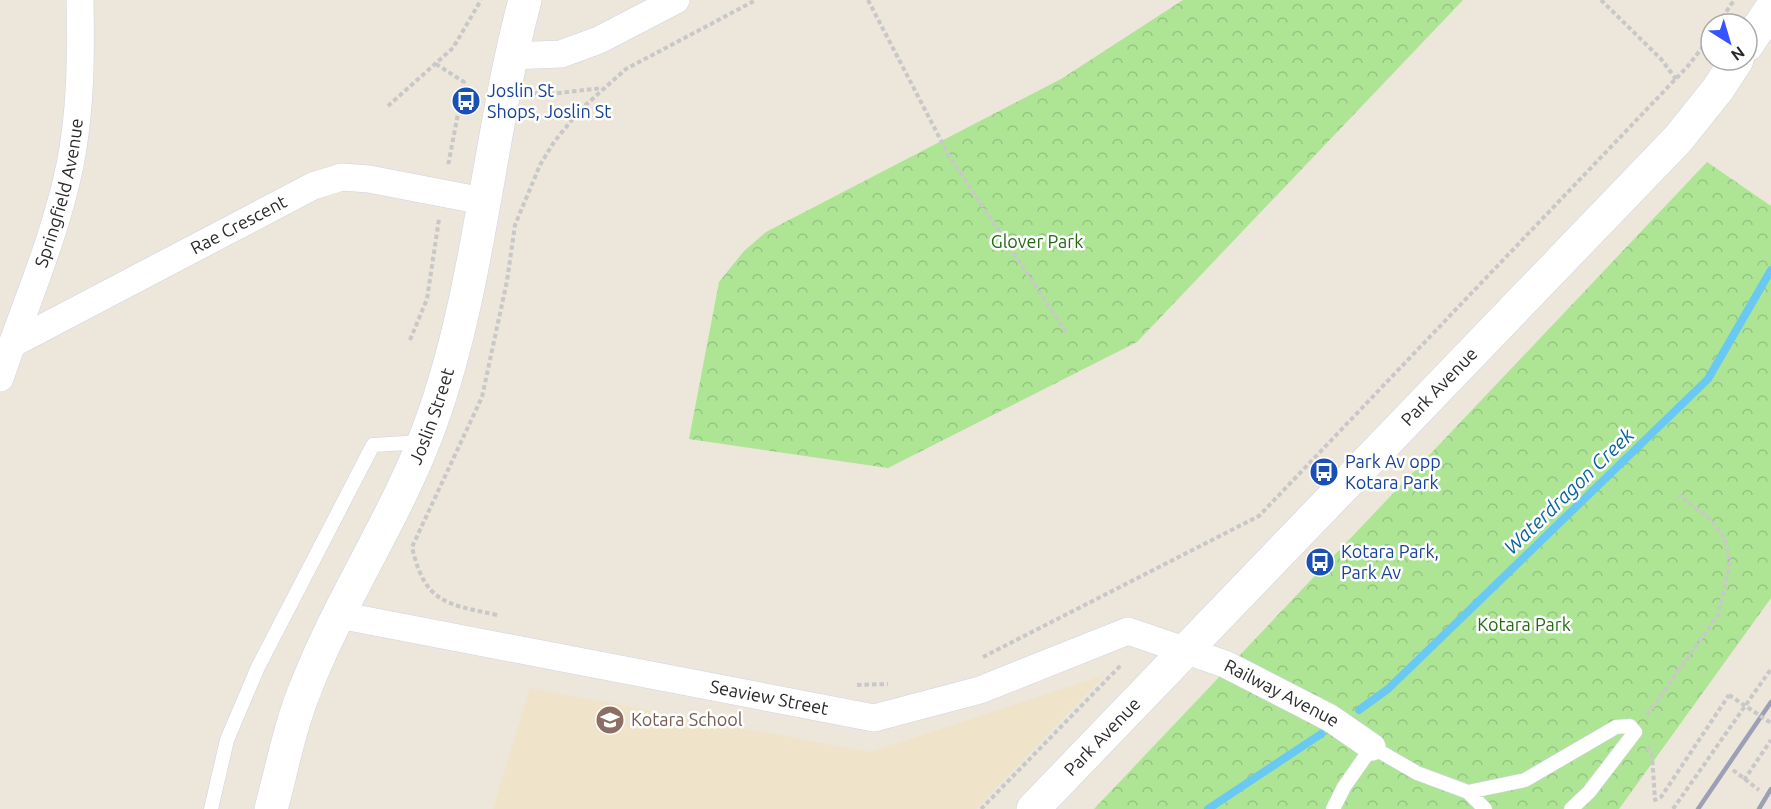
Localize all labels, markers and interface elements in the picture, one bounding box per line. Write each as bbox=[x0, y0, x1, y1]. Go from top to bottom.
north arrow bbox=[1699, 12, 1759, 72]
text: N bbox=[1728, 43, 1748, 65]
place label: Joslin St Shops, Joslin St bbox=[487, 80, 611, 121]
bus stop icon: Joslin St Shops, Joslin St bbox=[450, 85, 482, 117]
street label: Springfield Avenue bbox=[30, 117, 86, 270]
street label: Rae Crescent bbox=[187, 191, 290, 258]
park label: Glover Park bbox=[991, 231, 1083, 251]
street label: Park Avenue bbox=[1397, 343, 1481, 429]
street label: Joslin Street bbox=[405, 365, 457, 467]
water label: Waterdragon Creek bbox=[1499, 422, 1639, 558]
place label: Park Av opp Kotara Park bbox=[1345, 451, 1441, 492]
bus stop icon: Park Av opp Kotara Park bbox=[1308, 456, 1340, 488]
place label: Kotara Park, Park Av bbox=[1341, 541, 1439, 582]
bus stop icon: Kotara Park, Park Av bbox=[1304, 546, 1336, 578]
park label: Kotara Park bbox=[1477, 614, 1571, 634]
street label: Railway Avenue bbox=[1221, 655, 1343, 730]
street label: Seaview Street bbox=[708, 676, 830, 718]
street label: Park Avenue bbox=[1060, 693, 1144, 779]
school or university icon: Kotara School bbox=[594, 704, 626, 736]
place label: Kotara School bbox=[631, 709, 743, 729]

